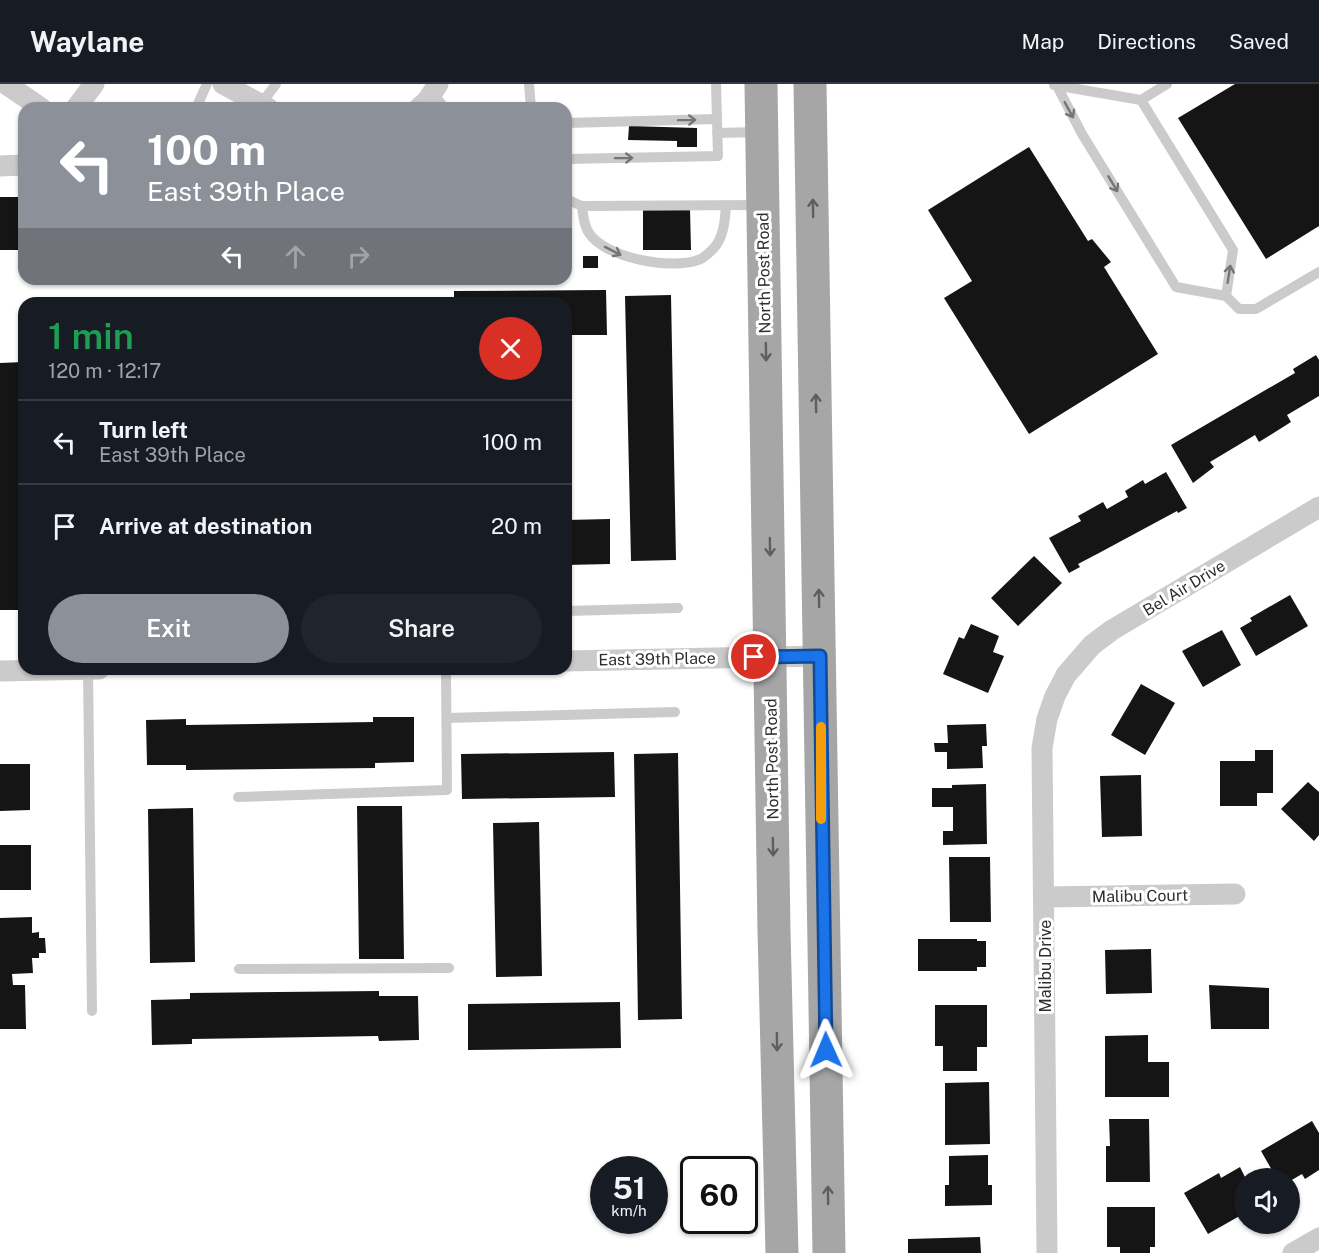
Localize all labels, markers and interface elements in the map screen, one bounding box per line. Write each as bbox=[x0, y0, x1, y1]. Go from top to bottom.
text: Waylane bbox=[30, 25, 144, 58]
text: Map bbox=[1022, 29, 1064, 54]
text: Directions bbox=[1097, 29, 1196, 54]
text: Saved bbox=[1229, 29, 1289, 54]
one-way arrow bbox=[1063, 101, 1075, 118]
one-way arrow bbox=[676, 114, 696, 125]
text: 100 m bbox=[147, 125, 266, 174]
icon: left bbox=[48, 126, 126, 204]
one-way arrow bbox=[613, 152, 633, 163]
text: East 39th Place bbox=[147, 175, 345, 207]
one-way arrow bbox=[1107, 175, 1119, 192]
one-way arrow bbox=[807, 198, 818, 218]
street label: North Post Road bbox=[753, 212, 775, 334]
icon: left bbox=[216, 240, 249, 273]
icon: ahead bbox=[279, 240, 312, 273]
icon: right bbox=[342, 240, 375, 273]
one-way arrow bbox=[604, 245, 622, 257]
one-way arrow bbox=[1224, 265, 1235, 284]
text: 1 min bbox=[48, 315, 134, 357]
button: close bbox=[479, 317, 542, 380]
one-way arrow bbox=[760, 342, 772, 362]
text: 120 m · 12:17 bbox=[48, 359, 161, 383]
one-way arrow bbox=[811, 393, 822, 413]
text: Turn left bbox=[99, 417, 188, 443]
icon: left bbox=[48, 426, 81, 459]
text: 100 m bbox=[482, 429, 542, 455]
text: East 39th Place bbox=[99, 443, 246, 467]
icon: arrive bbox=[48, 510, 81, 543]
text: Arrive at destination bbox=[99, 513, 312, 539]
text: 20 m bbox=[491, 513, 542, 539]
one-way arrow bbox=[764, 537, 776, 557]
street label: Bel Air Drive bbox=[1139, 556, 1229, 620]
one-way arrow bbox=[813, 588, 825, 608]
button: Exit bbox=[48, 594, 289, 663]
button: Share bbox=[301, 594, 542, 663]
pin bbox=[728, 631, 779, 682]
icon: arrive bbox=[737, 640, 770, 673]
street label: East 39th Place bbox=[598, 648, 716, 670]
street label: North Post Road bbox=[761, 698, 783, 820]
one-way arrow bbox=[768, 837, 779, 857]
street label: Malibu Court bbox=[1092, 886, 1188, 906]
street label: Malibu Drive bbox=[1036, 920, 1055, 1012]
position arrow bbox=[794, 1018, 858, 1082]
one-way arrow bbox=[771, 1032, 783, 1052]
speed limit sign: 60 bbox=[680, 1156, 758, 1234]
map controls bbox=[1234, 1168, 1300, 1234]
button: sound bbox=[1234, 1168, 1300, 1234]
text: 51 bbox=[612, 1170, 646, 1206]
one-way arrow bbox=[822, 1185, 834, 1205]
text: km/h bbox=[611, 1202, 647, 1219]

